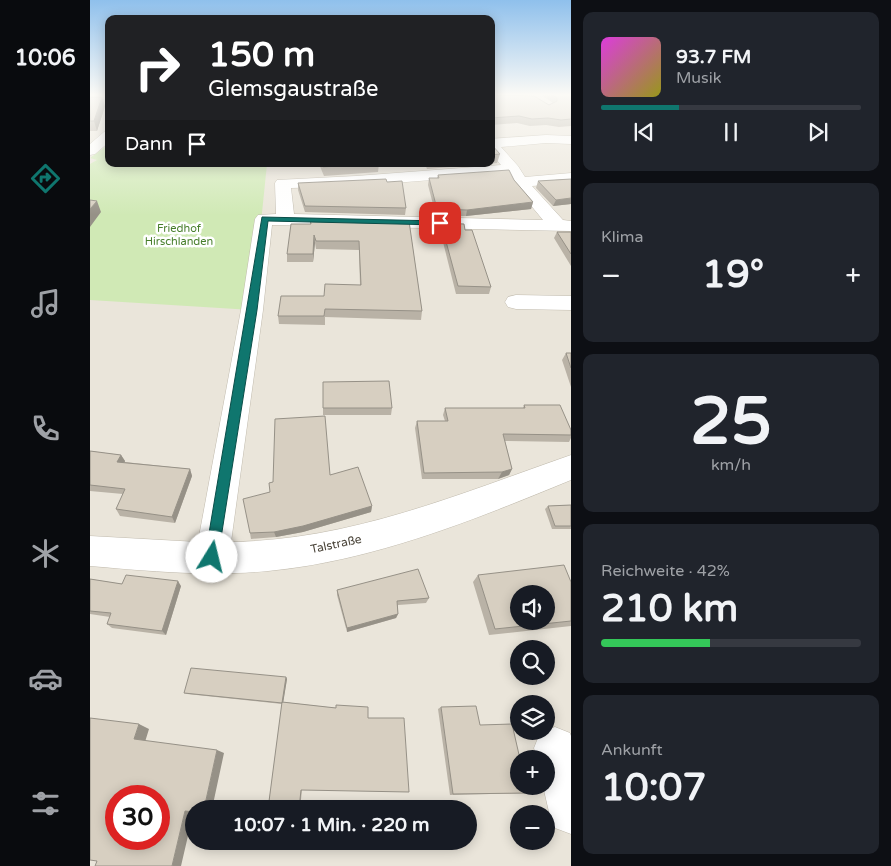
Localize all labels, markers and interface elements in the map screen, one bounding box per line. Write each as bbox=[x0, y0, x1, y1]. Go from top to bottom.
text: 150 m bbox=[208, 34, 315, 76]
icon: right bbox=[125, 35, 190, 100]
text: 10:06 bbox=[15, 45, 75, 71]
text: 93.7 FM bbox=[676, 46, 751, 68]
text: Musik bbox=[676, 68, 721, 88]
text: Glemsgaustraße bbox=[208, 76, 378, 102]
icon: previous bbox=[630, 118, 658, 146]
icon: pause bbox=[717, 118, 745, 146]
icon: next bbox=[804, 118, 832, 146]
icon: arrive bbox=[183, 130, 211, 158]
text: Dann bbox=[125, 133, 173, 155]
icon: directions bbox=[28, 161, 63, 196]
pin bbox=[419, 202, 461, 244]
icon: arrive bbox=[426, 209, 454, 237]
park label: Friedhof Hirschlanden bbox=[145, 222, 213, 248]
text: Klima bbox=[601, 227, 643, 247]
text: 19° bbox=[702, 252, 764, 298]
text: − bbox=[601, 259, 621, 293]
text: + bbox=[845, 259, 861, 293]
icon: music bbox=[28, 286, 63, 321]
text: 25 bbox=[690, 383, 772, 462]
icon: phone bbox=[28, 411, 63, 446]
text: km/h bbox=[711, 455, 751, 475]
position arrow bbox=[185, 530, 237, 582]
street label: Talstraße bbox=[309, 532, 363, 556]
icon: climate bbox=[28, 536, 63, 571]
text: Reichweite · 42% bbox=[601, 561, 730, 581]
map controls bbox=[510, 585, 555, 850]
button: sound bbox=[510, 585, 555, 630]
text: 210 km bbox=[601, 586, 738, 632]
button: search bbox=[510, 640, 555, 685]
icon: car bbox=[28, 661, 63, 696]
button: layers bbox=[510, 695, 555, 740]
text: Ankunft bbox=[601, 740, 663, 760]
button: + bbox=[510, 750, 555, 795]
text: 10:07 bbox=[601, 765, 706, 811]
speed limit sign: 30 bbox=[105, 785, 170, 850]
icon: filters bbox=[28, 786, 63, 821]
button: − bbox=[510, 805, 555, 850]
text: 10:07 · 1 Min. · 220 m bbox=[233, 814, 429, 836]

